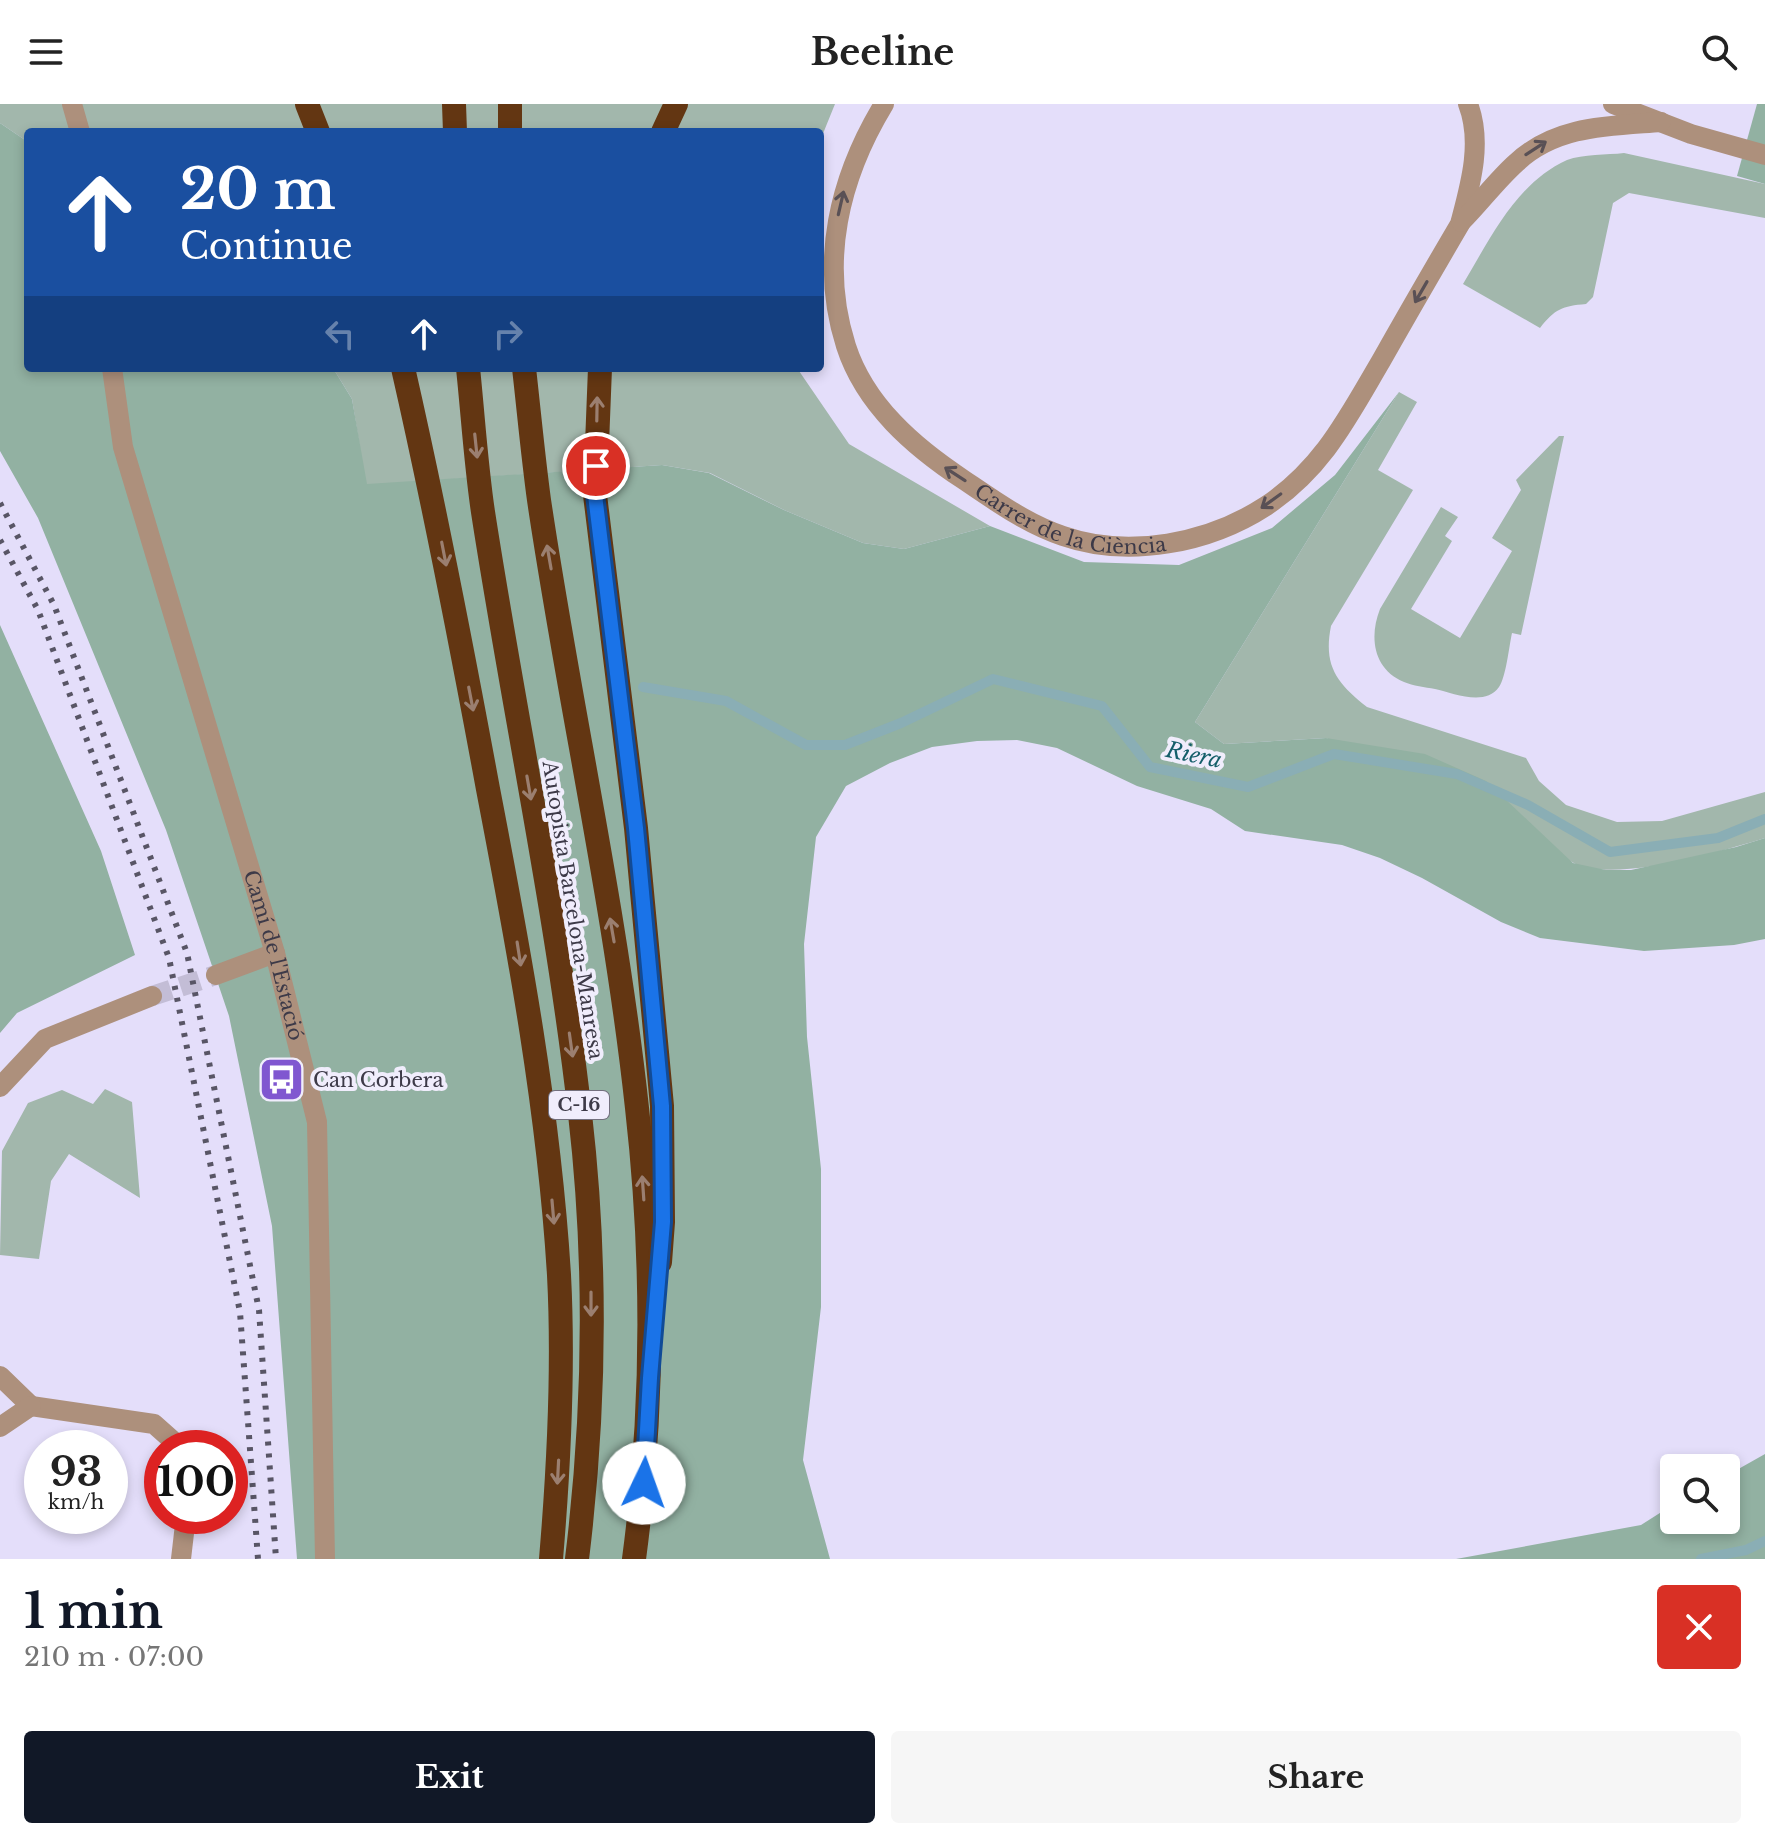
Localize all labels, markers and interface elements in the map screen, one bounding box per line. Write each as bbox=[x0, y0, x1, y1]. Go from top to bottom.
icon: menu bbox=[24, 30, 68, 74]
text: Beeline bbox=[811, 30, 954, 75]
icon: search bbox=[1697, 30, 1741, 74]
one-way arrow bbox=[1524, 140, 1546, 157]
text: 20 m bbox=[180, 155, 336, 224]
icon: ahead bbox=[48, 160, 152, 264]
one-way arrow bbox=[834, 191, 849, 216]
text: Continue bbox=[180, 224, 353, 269]
one-way arrow bbox=[1413, 280, 1429, 303]
icon: left bbox=[318, 312, 362, 356]
icon: ahead bbox=[402, 312, 446, 356]
icon: right bbox=[486, 312, 530, 356]
one-way arrow bbox=[590, 396, 605, 423]
one-way arrow bbox=[469, 432, 484, 459]
pin bbox=[562, 432, 630, 500]
icon: arrive bbox=[574, 444, 618, 488]
one-way arrow bbox=[944, 466, 966, 482]
street label: Carrer de la Ciència bbox=[970, 479, 1169, 559]
one-way arrow bbox=[1261, 492, 1282, 509]
one-way arrow bbox=[437, 540, 452, 566]
one-way arrow bbox=[540, 545, 555, 570]
one-way arrow bbox=[465, 686, 480, 711]
water label: Riera bbox=[1163, 736, 1224, 774]
street label: Autopista Barcelona-Manresa bbox=[537, 758, 609, 1062]
one-way arrow bbox=[523, 775, 538, 801]
street label: Camí de l'Estació bbox=[239, 867, 308, 1043]
one-way arrow bbox=[604, 918, 619, 943]
one-way arrow bbox=[512, 941, 527, 967]
one-way arrow bbox=[564, 1032, 579, 1057]
bus stop icon: Can Corbera bbox=[258, 1056, 306, 1104]
place label: Can Corbera bbox=[313, 1068, 444, 1092]
road number: C-16 bbox=[549, 1091, 609, 1119]
one-way arrow bbox=[635, 1175, 650, 1202]
one-way arrow bbox=[546, 1198, 561, 1225]
one-way arrow bbox=[583, 1290, 599, 1317]
speed limit sign: 100 bbox=[144, 1430, 248, 1534]
position arrow bbox=[602, 1441, 686, 1525]
text: 93 bbox=[50, 1447, 102, 1497]
map controls bbox=[1660, 1454, 1740, 1534]
button: search bbox=[1660, 1454, 1740, 1534]
one-way arrow bbox=[550, 1458, 565, 1485]
text: km/h bbox=[48, 1490, 104, 1514]
text: 1 min bbox=[24, 1581, 163, 1641]
button: close bbox=[1657, 1585, 1741, 1669]
text: 210 m · 07:00 bbox=[24, 1641, 204, 1673]
button: Exit bbox=[24, 1731, 875, 1823]
button: Share bbox=[891, 1731, 1741, 1823]

